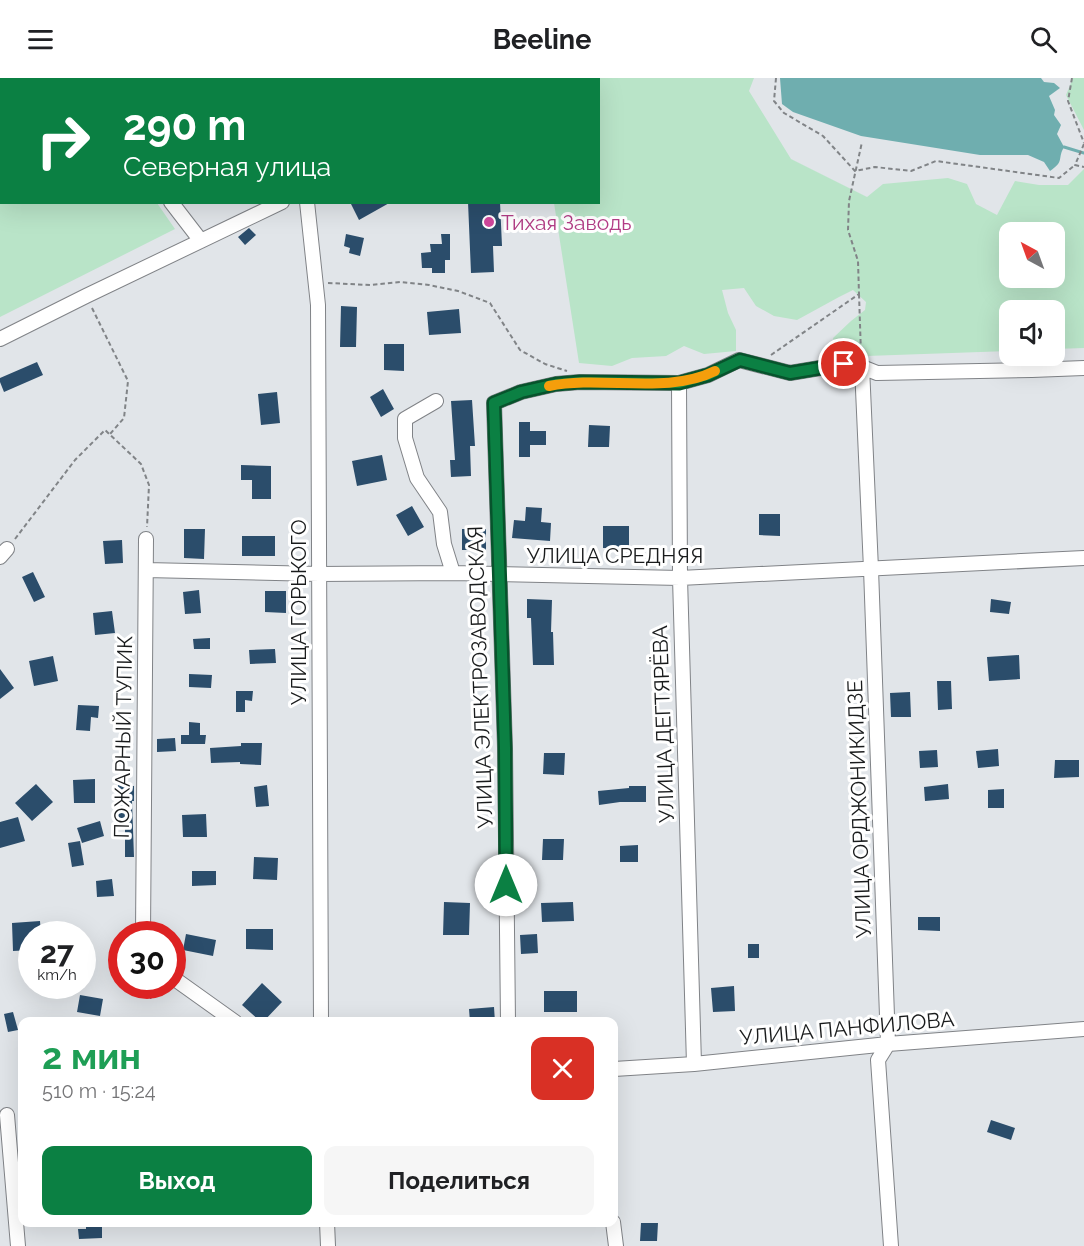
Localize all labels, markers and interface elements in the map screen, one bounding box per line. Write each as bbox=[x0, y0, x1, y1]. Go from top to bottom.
icon: menu bbox=[24, 23, 57, 56]
icon: search bbox=[1027, 23, 1060, 56]
text: Beeline bbox=[493, 24, 591, 55]
text: 290 m bbox=[123, 101, 246, 150]
icon: right bbox=[24, 102, 102, 180]
text: Северная улица bbox=[123, 151, 331, 182]
place label: Тихая Заводь bbox=[501, 210, 632, 235]
marker: Тихая Заводь bbox=[482, 215, 496, 229]
north arrow bbox=[999, 222, 1065, 288]
map controls bbox=[999, 222, 1065, 366]
button: sound bbox=[999, 300, 1065, 366]
pin bbox=[818, 338, 869, 389]
icon: arrive bbox=[827, 347, 860, 380]
street label: УЛИЦА ГОРЬКОГО bbox=[286, 519, 311, 705]
street label: УЛИЦА ЭЛЕКТРОЗАВОДСКАЯ bbox=[462, 525, 498, 829]
street label: УЛИЦА СРЕДНЯЯ bbox=[527, 543, 703, 568]
street label: УЛИЦА ДЕГТЯРЁВА bbox=[647, 625, 679, 823]
street label: ПОЖАРНЫЙ ТУПИК bbox=[109, 635, 137, 839]
street label: УЛИЦА ОРДЖОНИКИДЗЕ bbox=[842, 680, 876, 938]
position arrow bbox=[474, 853, 538, 917]
speed limit sign: 30 bbox=[108, 921, 186, 999]
text: 27 bbox=[40, 935, 74, 970]
text: km/h bbox=[37, 966, 77, 984]
street label: УЛИЦА ПАНФИЛОВА bbox=[739, 1006, 955, 1050]
text: 2 мин bbox=[42, 1035, 141, 1077]
button: close bbox=[531, 1037, 594, 1100]
text: 510 m · 15:24 bbox=[42, 1079, 156, 1103]
button: Выход bbox=[42, 1146, 312, 1215]
button: Поделиться bbox=[324, 1146, 594, 1215]

